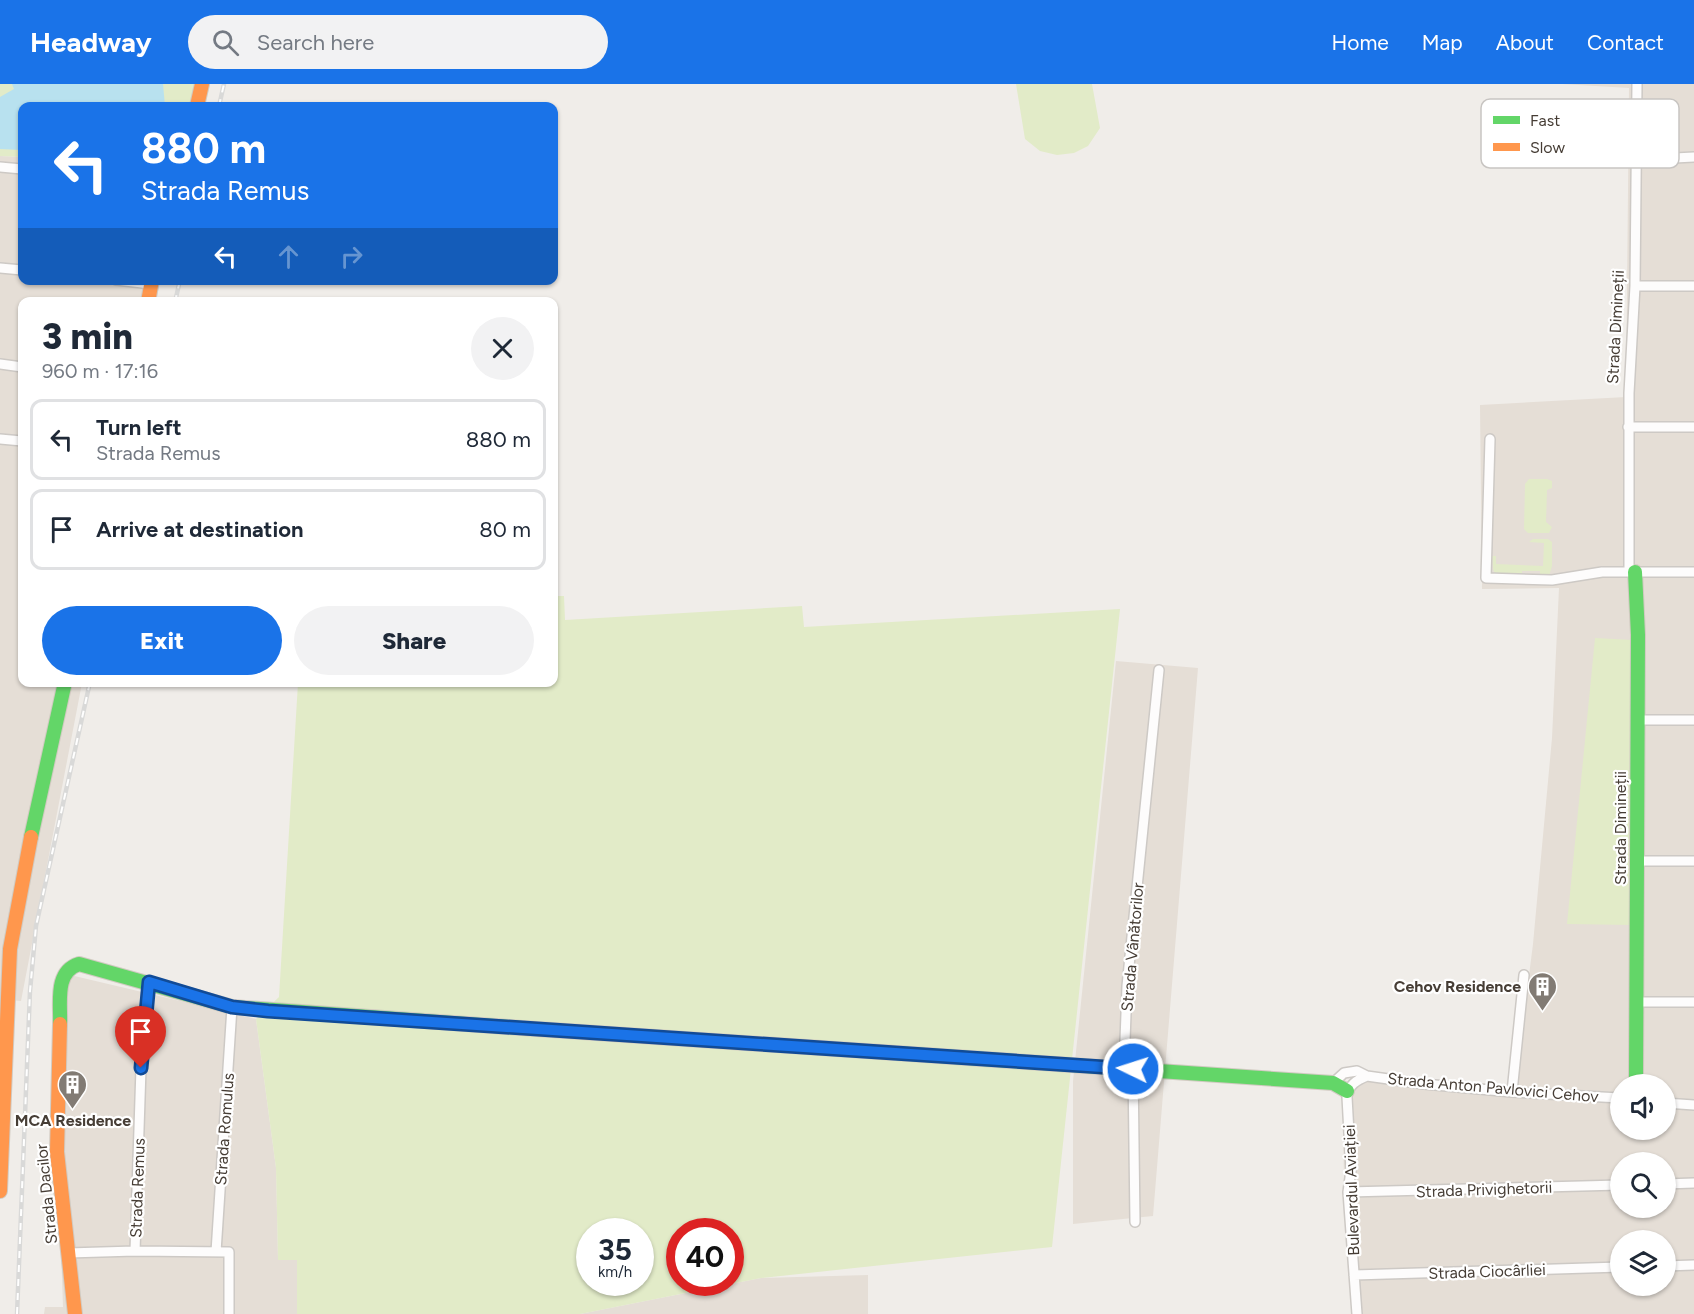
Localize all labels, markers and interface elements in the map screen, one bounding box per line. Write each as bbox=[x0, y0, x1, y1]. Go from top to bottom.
search box bbox=[188, 15, 608, 69]
text: Headway bbox=[30, 25, 152, 59]
icon: search bbox=[209, 26, 242, 59]
text: Search here bbox=[257, 29, 374, 56]
text: Home bbox=[1332, 30, 1389, 55]
text: Map bbox=[1422, 30, 1463, 55]
text: About bbox=[1496, 30, 1554, 55]
text: Contact bbox=[1587, 30, 1664, 55]
legend bbox=[1481, 99, 1679, 168]
text: Fast bbox=[1530, 111, 1560, 130]
text: 880 m bbox=[141, 123, 266, 174]
icon: left bbox=[42, 126, 120, 204]
text: Slow bbox=[1530, 138, 1565, 157]
text: Strada Remus bbox=[141, 174, 309, 207]
icon: left bbox=[209, 240, 242, 273]
icon: ahead bbox=[272, 240, 305, 273]
icon: right bbox=[335, 240, 368, 273]
street label: Strada Dimineții bbox=[1603, 270, 1628, 385]
text: 3 min bbox=[42, 315, 133, 358]
button: close bbox=[471, 317, 534, 380]
text: 960 m · 17:16 bbox=[42, 359, 158, 383]
text: Turn left bbox=[96, 414, 182, 441]
icon: left bbox=[45, 423, 78, 456]
text: 880 m bbox=[466, 426, 531, 453]
text: Strada Remus bbox=[96, 441, 221, 465]
icon: arrive bbox=[45, 513, 78, 546]
text: Arrive at destination bbox=[96, 516, 304, 543]
text: 80 m bbox=[479, 516, 531, 543]
button: Exit bbox=[42, 606, 282, 675]
button: Share bbox=[294, 606, 534, 675]
street label: Strada Dimineții bbox=[1611, 771, 1630, 885]
street label: Strada Vânătorilor bbox=[1117, 881, 1148, 1012]
building icon: Cehov Residence bbox=[1526, 970, 1558, 1012]
place label: Cehov Residence bbox=[1394, 977, 1521, 996]
pin bbox=[115, 1006, 166, 1068]
icon: arrive bbox=[124, 1015, 157, 1048]
position arrow bbox=[1101, 1037, 1165, 1101]
building icon: MCA Residence bbox=[57, 1068, 89, 1110]
street label: Strada Anton Pavlovici Cehov bbox=[1387, 1069, 1600, 1106]
street label: Strada Romulus bbox=[211, 1072, 238, 1186]
map controls bbox=[1610, 1074, 1676, 1296]
button: sound bbox=[1610, 1074, 1676, 1140]
place label: MCA Residence bbox=[15, 1111, 131, 1130]
street label: Bulevardul Aviației bbox=[1340, 1124, 1363, 1256]
street label: Strada Remus bbox=[126, 1138, 149, 1238]
street label: Strada Dacilor bbox=[32, 1142, 61, 1245]
button: search bbox=[1610, 1152, 1676, 1218]
street label: Strada Privighetorii bbox=[1415, 1178, 1553, 1201]
speed limit sign: 40 bbox=[666, 1218, 744, 1296]
button: layers bbox=[1610, 1230, 1676, 1296]
text: 35 bbox=[598, 1231, 632, 1268]
street label: Strada Ciocârliei bbox=[1428, 1260, 1546, 1283]
text: km/h bbox=[598, 1263, 632, 1281]

